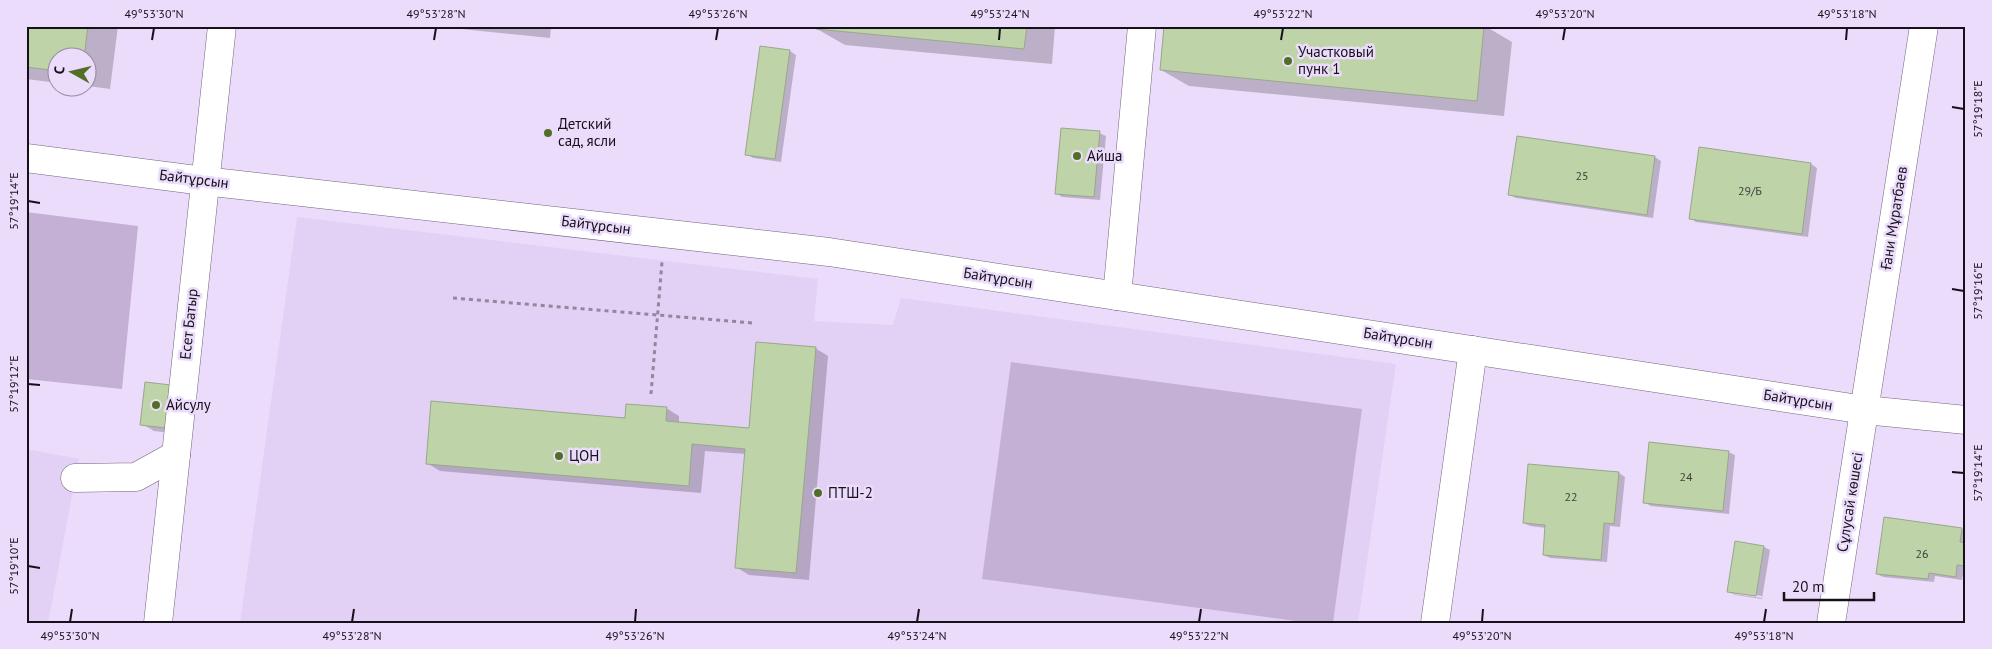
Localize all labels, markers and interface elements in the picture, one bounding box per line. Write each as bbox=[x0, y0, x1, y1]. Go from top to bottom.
text: 49°53'30"N bbox=[124, 6, 184, 21]
text: 49°53'28"N bbox=[406, 6, 466, 21]
text: 49°53'26"N bbox=[688, 6, 748, 21]
text: 49°53'24"N bbox=[970, 6, 1030, 21]
text: 49°53'22"N bbox=[1253, 6, 1313, 21]
text: 49°53'20"N bbox=[1535, 6, 1595, 21]
text: 49°53'18"N bbox=[1817, 6, 1877, 21]
place label: Участковый пунк 1 bbox=[1298, 42, 1374, 78]
north arrow bbox=[48, 48, 98, 98]
marker: Участковый пунк 1 bbox=[1282, 55, 1294, 67]
text: С bbox=[50, 65, 69, 75]
text: 57°19'18"E bbox=[1970, 80, 1985, 138]
place label: Детский сад, ясли bbox=[558, 114, 616, 150]
marker: Детский сад, ясли bbox=[542, 127, 554, 139]
place label: Айша bbox=[1087, 146, 1122, 165]
marker: Айша bbox=[1071, 150, 1083, 162]
street label: Байтұрсын bbox=[158, 165, 230, 192]
street label: Ғани Мұратбаев bbox=[1876, 165, 1911, 271]
house number: 25 bbox=[1575, 168, 1589, 183]
text: 57°19'14"E bbox=[6, 172, 21, 230]
house number: 29/Б bbox=[1738, 183, 1762, 198]
street label: Байтұрсын bbox=[560, 211, 632, 238]
text: 57°19'16"E bbox=[1970, 262, 1985, 320]
street label: Байтұрсын bbox=[962, 263, 1034, 292]
street label: Есет Батыр bbox=[175, 288, 202, 360]
street label: Байтұрсын bbox=[1362, 323, 1434, 352]
text: 57°19'12"E bbox=[6, 355, 21, 413]
street label: Байтұрсын bbox=[1762, 385, 1834, 414]
place label: Айсулу bbox=[166, 395, 211, 414]
marker: Айсулу bbox=[150, 399, 162, 411]
text: 57°19'14"E bbox=[1970, 444, 1985, 502]
place label: ЦОН bbox=[569, 446, 599, 465]
marker: ЦОН bbox=[553, 450, 565, 462]
street label: Сұлусай көшесі bbox=[1832, 451, 1867, 553]
house number: 24 bbox=[1679, 469, 1693, 484]
place label: ПТШ-2 bbox=[828, 483, 873, 502]
marker: ПТШ-2 bbox=[812, 487, 824, 499]
house number: 22 bbox=[1564, 489, 1578, 504]
text: 57°19'10"E bbox=[6, 537, 21, 595]
house number: 26 bbox=[1915, 546, 1929, 561]
scale bar bbox=[1784, 569, 1874, 601]
text: 20 m bbox=[1792, 577, 1825, 596]
text: 49°53'30"N bbox=[40, 628, 100, 643]
text: 49°53'28"N bbox=[322, 628, 382, 643]
text: 49°53'26"N bbox=[605, 628, 665, 643]
text: 49°53'24"N bbox=[887, 628, 947, 643]
text: 49°53'22"N bbox=[1169, 628, 1229, 643]
text: 49°53'20"N bbox=[1452, 628, 1512, 643]
text: 49°53'18"N bbox=[1734, 628, 1794, 643]

